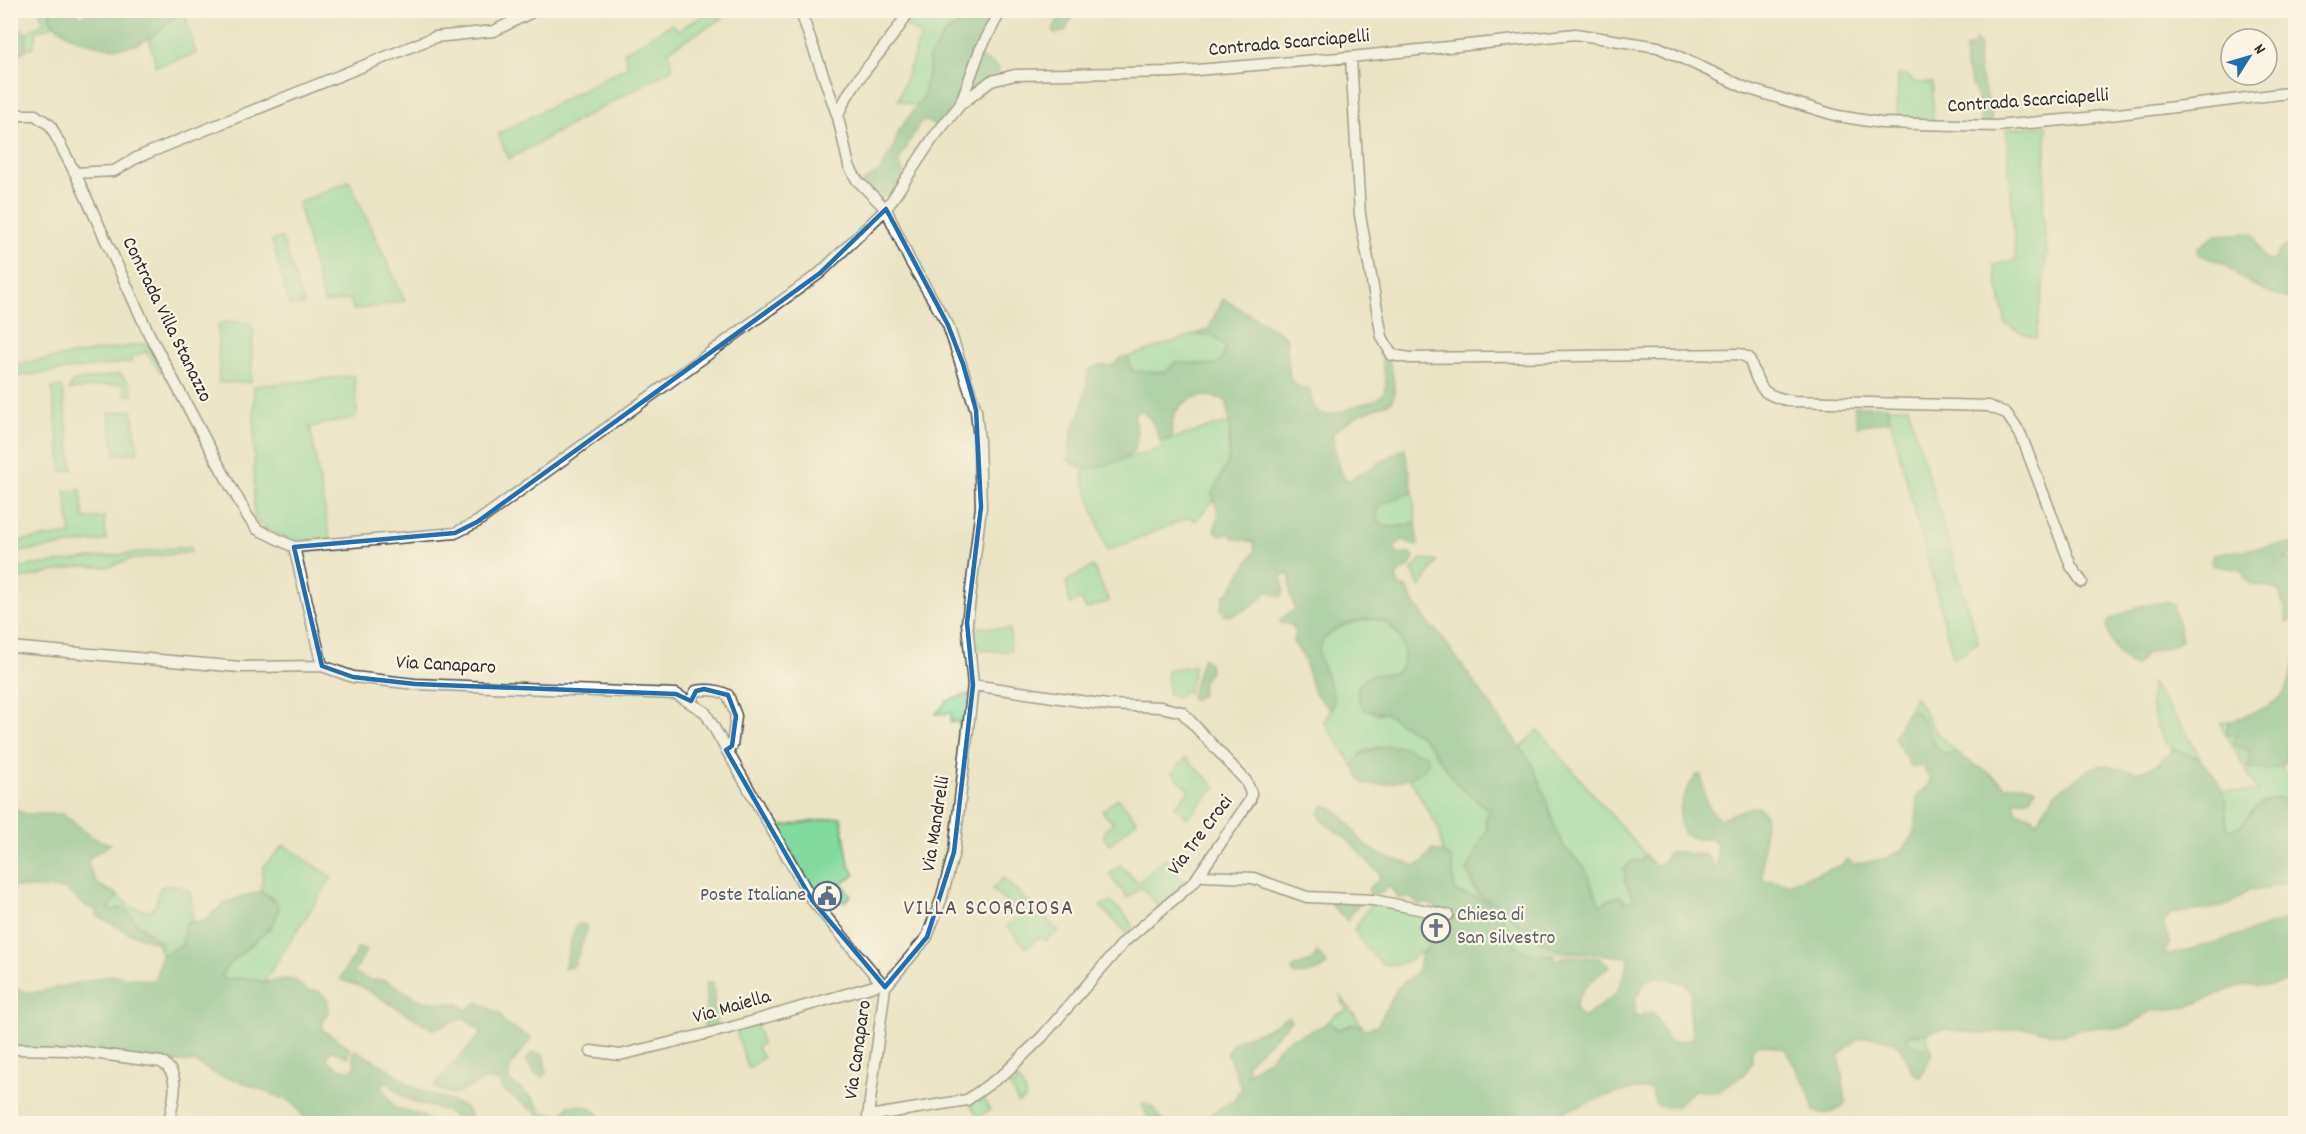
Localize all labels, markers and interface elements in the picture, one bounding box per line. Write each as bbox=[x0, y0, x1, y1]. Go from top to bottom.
street label: Contrada Scarciapelli bbox=[1207, 23, 1371, 65]
north arrow bbox=[2219, 27, 2279, 87]
text: N bbox=[2247, 39, 2271, 60]
street label: Contrada Scarciapelli bbox=[1946, 82, 2110, 122]
street label: Contrada Villa Stanazzo bbox=[114, 233, 218, 407]
street label: Via Canaparo bbox=[395, 649, 497, 683]
street label: Via Mandrelli bbox=[916, 774, 958, 874]
street label: Via Tre Croci bbox=[1162, 790, 1241, 882]
public building icon: Poste Italiane bbox=[811, 880, 843, 912]
place label: Poste Italiane bbox=[700, 882, 806, 910]
district label: VILLA SCORCIOSA bbox=[904, 894, 1074, 925]
place label: Chiesa di San Silvestro bbox=[1457, 902, 1556, 953]
church icon: Chiesa di San Silvestro bbox=[1420, 912, 1452, 944]
street label: Via Maiella bbox=[690, 983, 775, 1032]
street label: Via Canaparo bbox=[838, 998, 880, 1101]

